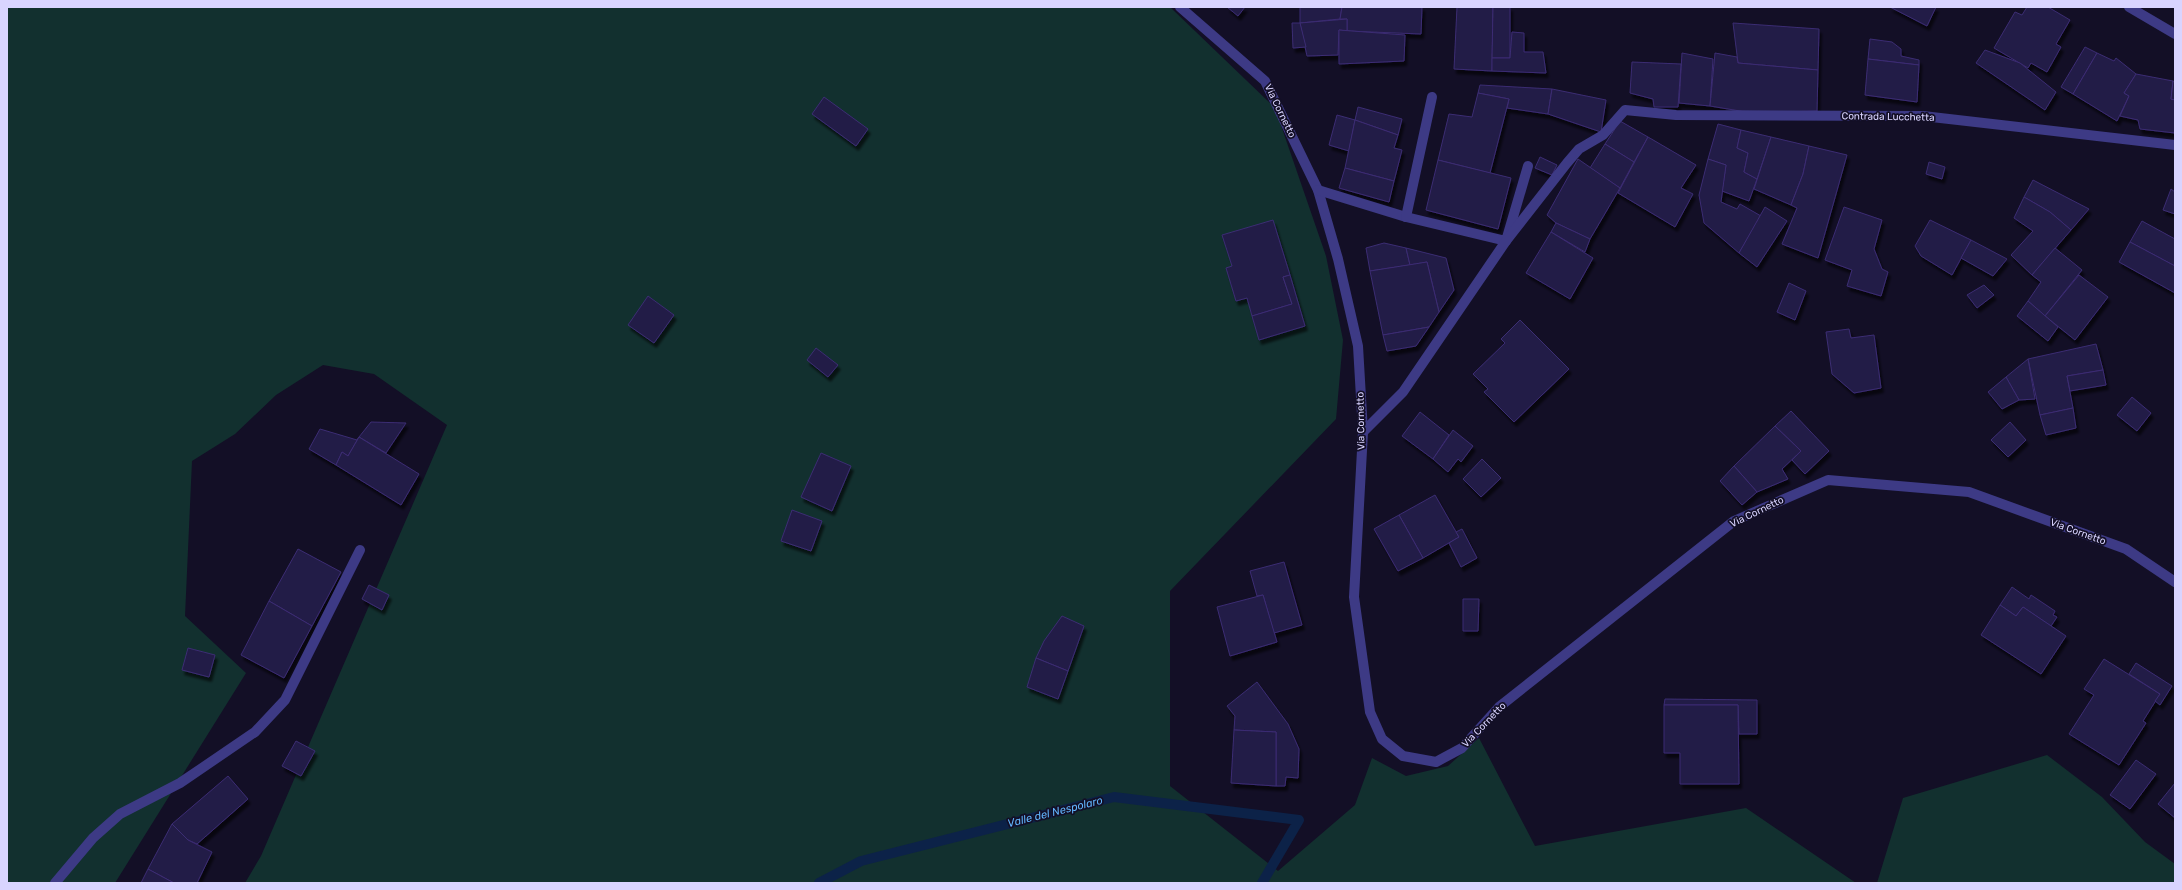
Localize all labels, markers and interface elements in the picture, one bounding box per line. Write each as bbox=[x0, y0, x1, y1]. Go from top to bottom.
street label: Via Cornetto bbox=[1262, 82, 1298, 140]
street label: Contrada Lucchetta bbox=[1841, 110, 1935, 124]
street label: Via Cornetto bbox=[1354, 391, 1368, 450]
street label: Via Cornetto bbox=[1728, 494, 1786, 530]
street label: Via Cornetto bbox=[2049, 516, 2108, 548]
street label: Via Cornetto bbox=[1459, 700, 1509, 750]
water label: Valle del Nespolaro bbox=[1006, 794, 1104, 830]

